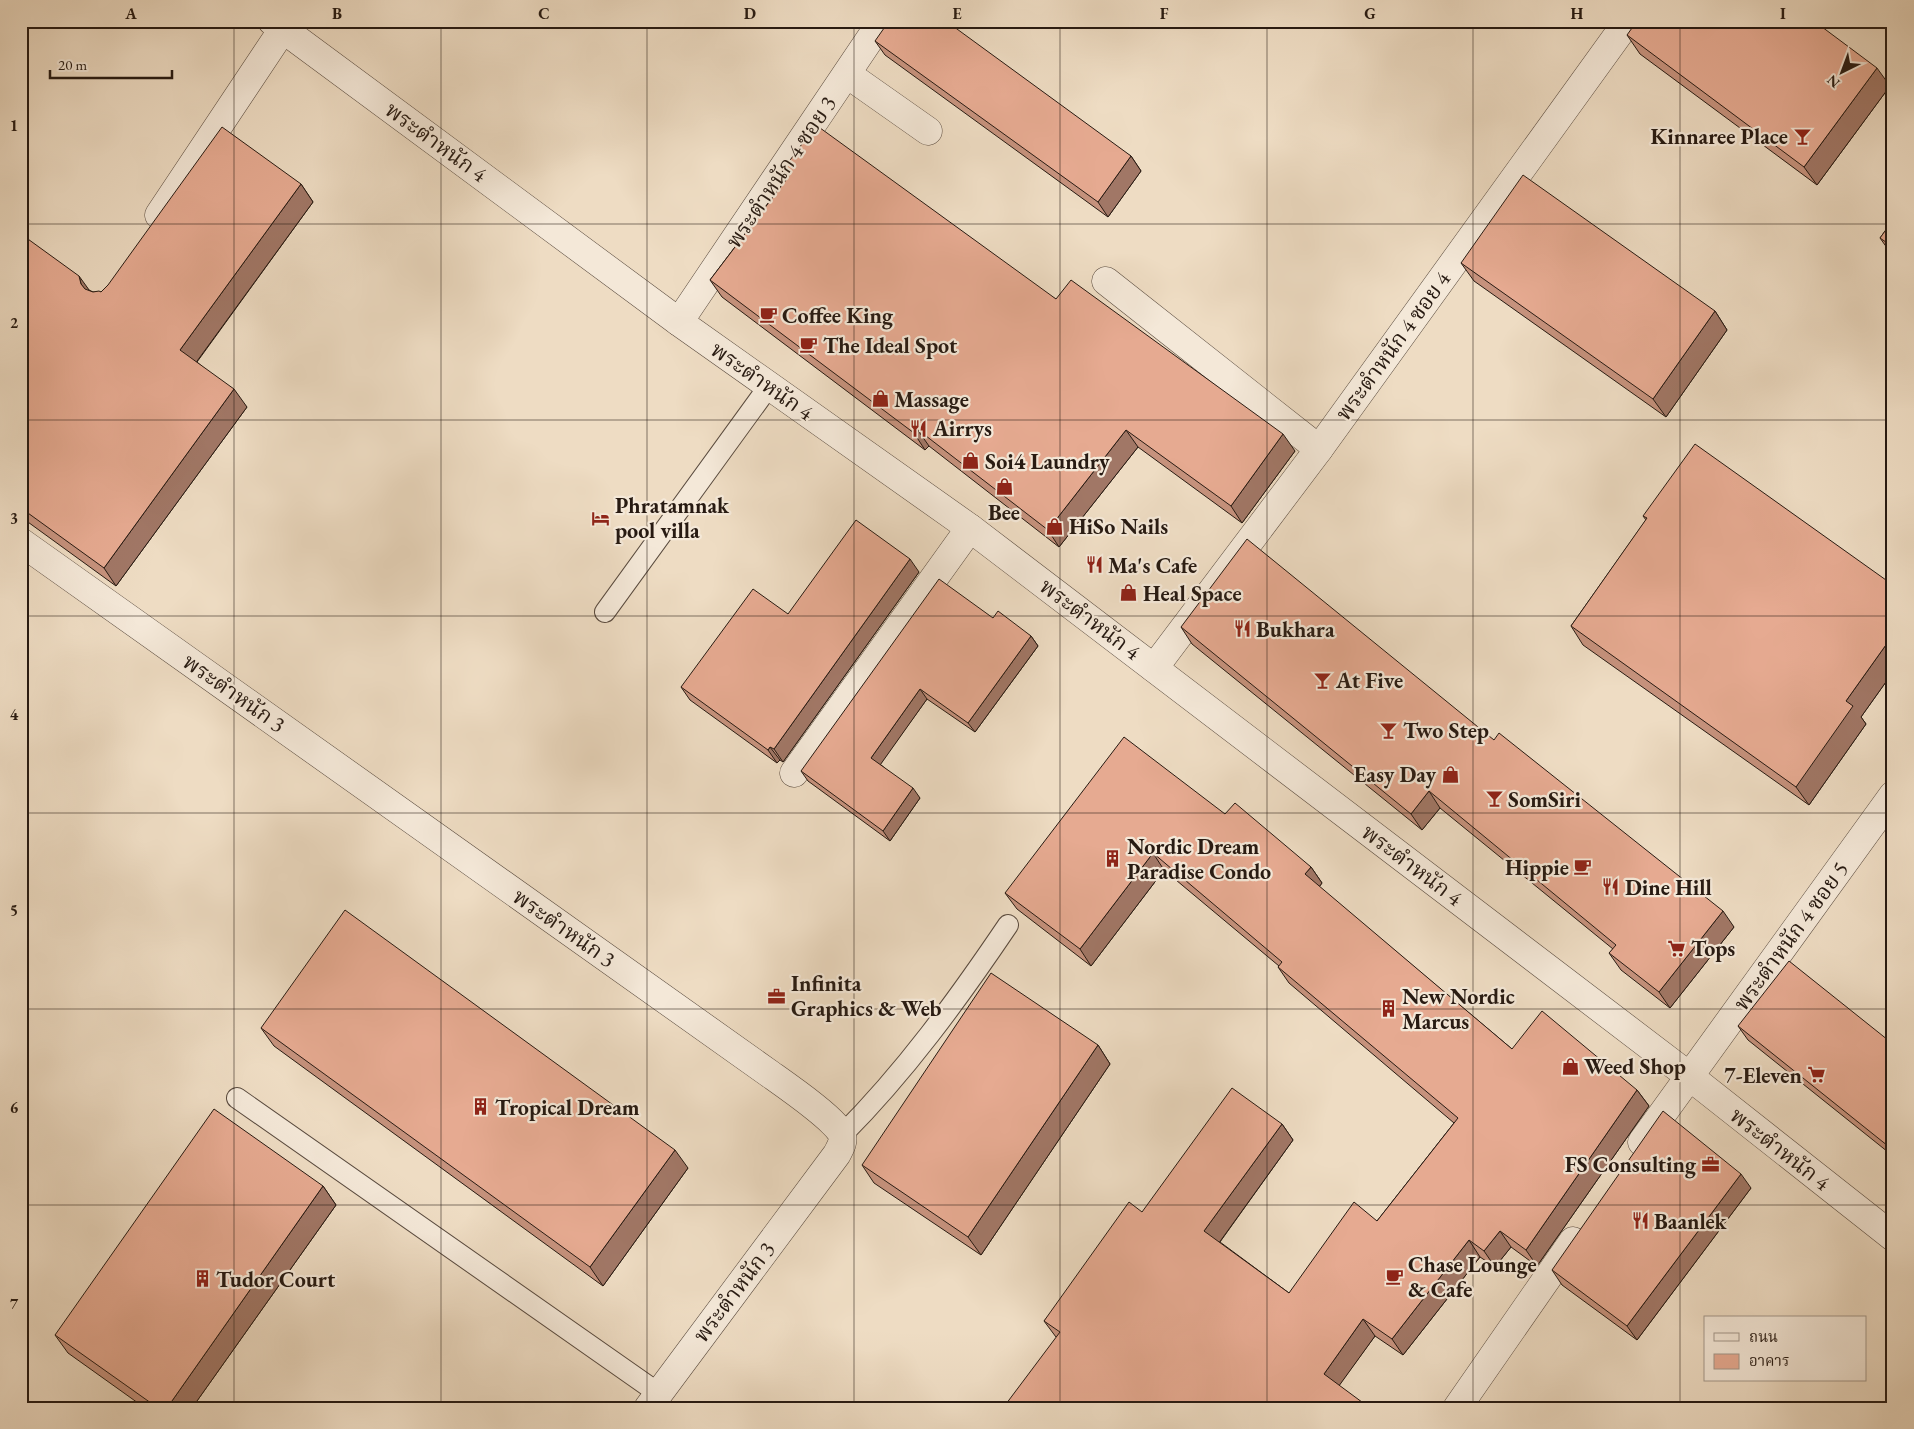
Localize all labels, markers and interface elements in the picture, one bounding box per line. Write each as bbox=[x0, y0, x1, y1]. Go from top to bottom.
text: A bbox=[124, 3, 137, 24]
text: B bbox=[332, 3, 342, 24]
text: C bbox=[538, 3, 550, 24]
text: D bbox=[744, 3, 756, 24]
text: E bbox=[952, 3, 962, 24]
text: F bbox=[1160, 3, 1169, 24]
text: G bbox=[1364, 3, 1376, 24]
text: H bbox=[1571, 3, 1584, 24]
text: I bbox=[1780, 3, 1786, 24]
scale bar bbox=[50, 48, 172, 80]
north arrow bbox=[1816, 48, 1866, 98]
text: 20 m bbox=[58, 55, 87, 74]
text: N bbox=[1823, 71, 1844, 92]
street label: พระตำหนัก 4 ซอย 3 bbox=[719, 90, 843, 254]
street label: พระตำหนัก 4 bbox=[379, 95, 493, 189]
text: 1 bbox=[10, 115, 18, 136]
place label: Kinnaree Place bbox=[1650, 122, 1788, 151]
bar icon: Kinnaree Place bbox=[1792, 126, 1812, 146]
street label: พระตำหนัก 4 ซอย 4 bbox=[1329, 265, 1457, 426]
place label: Coffee King bbox=[782, 301, 894, 330]
cafe icon: Coffee King bbox=[758, 305, 778, 325]
text: 2 bbox=[10, 312, 19, 333]
place label: The Ideal Spot bbox=[823, 331, 958, 360]
street label: พระตำหนัก 4 bbox=[705, 335, 819, 427]
cafe icon: The Ideal Spot bbox=[799, 335, 819, 355]
place label: Massage bbox=[894, 385, 969, 414]
shop icon: Massage bbox=[870, 389, 890, 409]
place label: Airrys bbox=[932, 414, 992, 443]
restaurant icon: Airrys bbox=[909, 418, 929, 438]
place label: Soi4 Laundry bbox=[985, 447, 1110, 476]
shop icon: Soi4 Laundry bbox=[961, 451, 981, 471]
shop icon: Bee bbox=[994, 477, 1014, 497]
place label: Phratamnak pool villa bbox=[615, 491, 730, 545]
place label: Bee bbox=[988, 498, 1020, 527]
text: 3 bbox=[10, 508, 18, 529]
hotel icon: Phratamnak pool villa bbox=[591, 508, 611, 528]
place label: HiSo Nails bbox=[1069, 512, 1168, 541]
shop icon: HiSo Nails bbox=[1045, 516, 1065, 536]
place label: Ma's Cafe bbox=[1108, 551, 1197, 580]
restaurant icon: Ma's Cafe bbox=[1084, 555, 1104, 575]
street label: พระตำหนัก 4 bbox=[1034, 572, 1147, 667]
place label: Heal Space bbox=[1143, 579, 1242, 608]
shop icon: Heal Space bbox=[1119, 583, 1139, 603]
place label: Bukhara bbox=[1256, 615, 1335, 644]
restaurant icon: Bukhara bbox=[1232, 619, 1252, 639]
street label: พระตำหนัก 3 bbox=[177, 647, 291, 739]
place label: At Five bbox=[1335, 666, 1403, 695]
bar icon: At Five bbox=[1312, 670, 1332, 690]
text: 4 bbox=[10, 704, 19, 725]
place label: Two Step bbox=[1403, 716, 1489, 745]
bar icon: Two Step bbox=[1379, 720, 1399, 740]
place label: Easy Day bbox=[1354, 760, 1436, 789]
shop icon: Easy Day bbox=[1440, 764, 1460, 784]
place label: SomSiri bbox=[1508, 785, 1581, 814]
bar icon: SomSiri bbox=[1484, 789, 1504, 809]
street label: พระตำหนัก 4 bbox=[1356, 818, 1469, 913]
place label: Nordic Dream Paradise Condo bbox=[1127, 832, 1271, 886]
building icon: Nordic Dream Paradise Condo bbox=[1103, 849, 1123, 869]
place label: Hippie bbox=[1505, 853, 1569, 882]
street label: พระตำหนัก 4 ซอย 5 bbox=[1727, 856, 1855, 1016]
cafe icon: Hippie bbox=[1573, 857, 1593, 877]
place label: Dine Hill bbox=[1625, 873, 1712, 902]
restaurant icon: Dine Hill bbox=[1601, 877, 1621, 897]
street label: พระตำหนัก 3 bbox=[507, 882, 621, 974]
text: 5 bbox=[10, 900, 18, 921]
place label: Tops bbox=[1691, 934, 1735, 963]
supermarket icon: Tops bbox=[1667, 938, 1687, 958]
place label: Infinita Graphics & Web bbox=[791, 969, 942, 1023]
place label: New Nordic Marcus bbox=[1402, 982, 1515, 1036]
office icon: Infinita Graphics & Web bbox=[767, 986, 787, 1006]
building icon: New Nordic Marcus bbox=[1378, 999, 1398, 1019]
place label: Weed Shop bbox=[1584, 1052, 1686, 1081]
shop icon: Weed Shop bbox=[1560, 1056, 1580, 1076]
place label: 7-Eleven bbox=[1724, 1061, 1803, 1090]
supermarket icon: 7-Eleven bbox=[1806, 1065, 1826, 1085]
place label: Tropical Dream bbox=[495, 1093, 640, 1122]
text: 6 bbox=[10, 1097, 19, 1118]
building icon: Tropical Dream bbox=[471, 1097, 491, 1117]
street label: พระตำหนัก 4 bbox=[1724, 1101, 1836, 1197]
place label: FS Consulting bbox=[1565, 1150, 1697, 1179]
office icon: FS Consulting bbox=[1700, 1154, 1720, 1174]
place label: Baanlek bbox=[1654, 1207, 1728, 1236]
restaurant icon: Baanlek bbox=[1630, 1211, 1650, 1231]
street label: พระตำหนัก 3 bbox=[687, 1236, 781, 1348]
place label: Chase Lounge & Cafe bbox=[1408, 1250, 1537, 1304]
place label: Tudor Court bbox=[216, 1265, 336, 1294]
cafe icon: Chase Lounge & Cafe bbox=[1384, 1267, 1404, 1287]
building icon: Tudor Court bbox=[192, 1269, 212, 1289]
text: 7 bbox=[10, 1293, 19, 1314]
legend bbox=[1704, 1316, 1866, 1382]
text: ถนน bbox=[1749, 1327, 1778, 1346]
text: อาคาร bbox=[1749, 1351, 1789, 1370]

